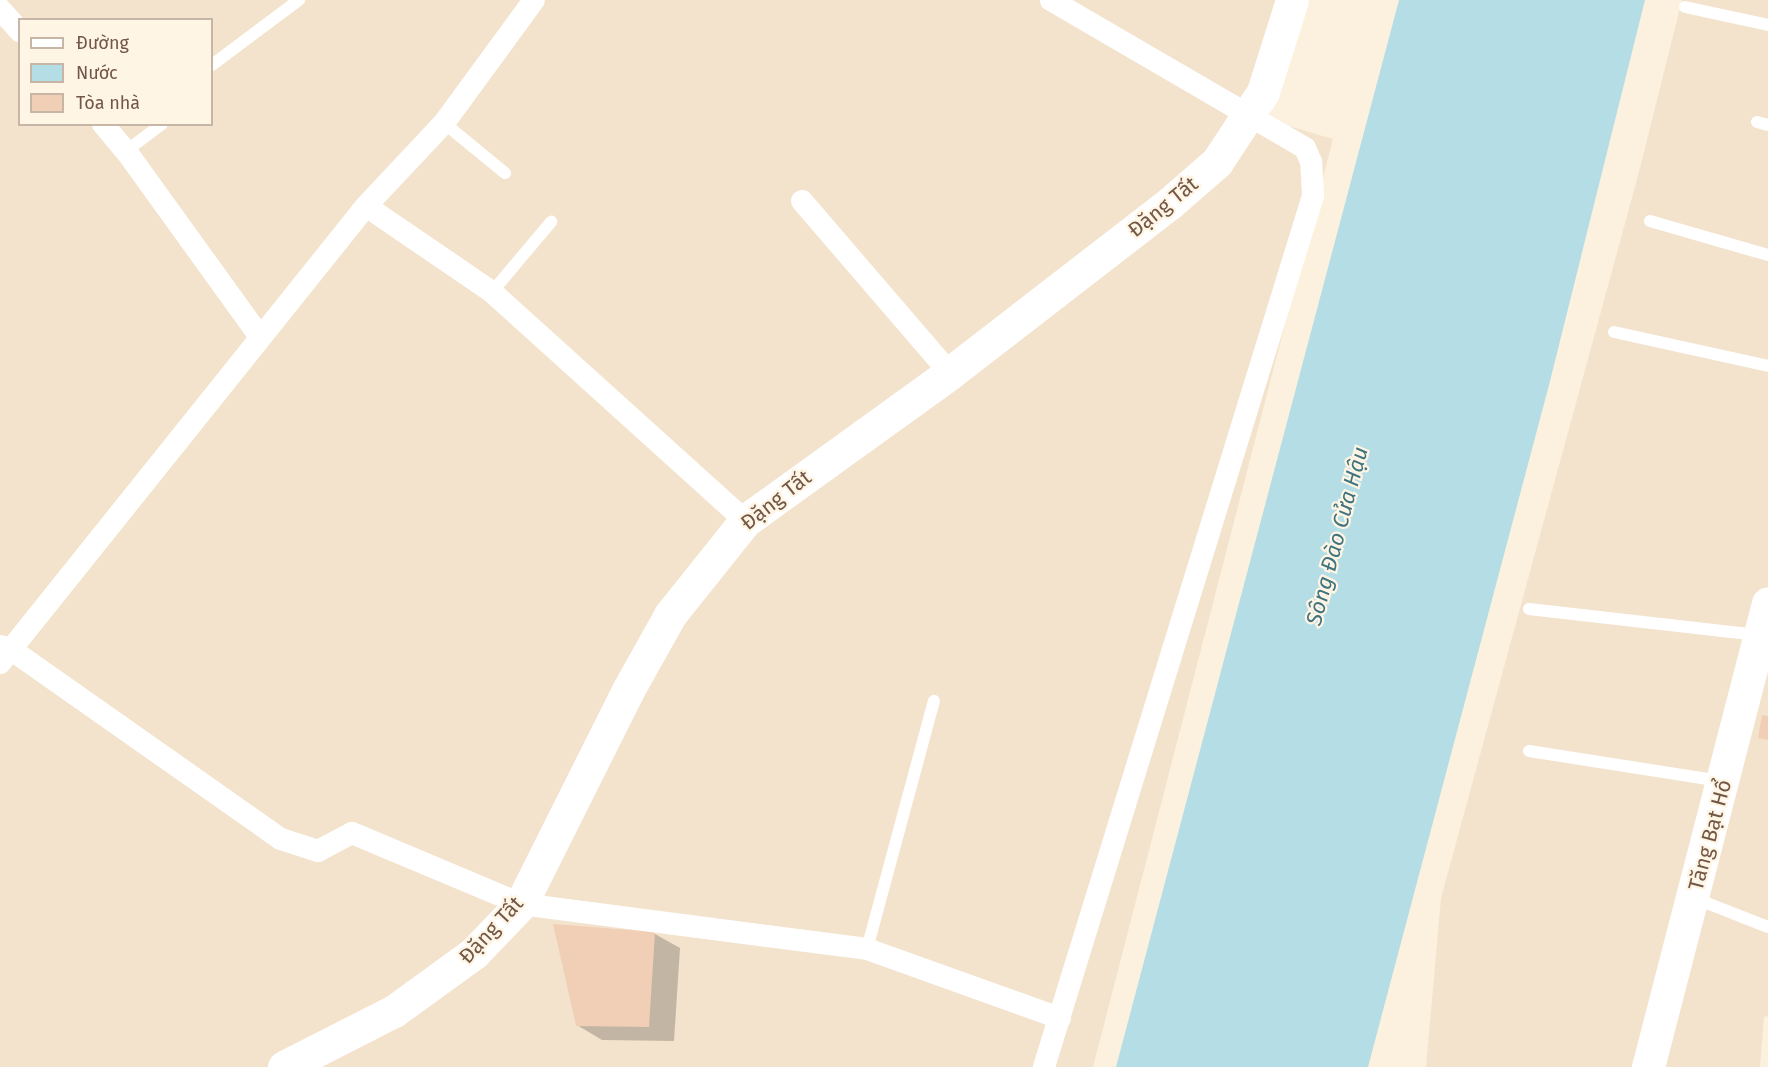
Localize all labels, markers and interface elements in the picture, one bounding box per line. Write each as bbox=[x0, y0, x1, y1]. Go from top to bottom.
legend bbox=[18, 18, 213, 126]
text: Đường bbox=[76, 32, 129, 54]
text: Nước bbox=[76, 62, 118, 84]
text: Tòa nhà bbox=[76, 92, 140, 114]
street label: Đặng Tất bbox=[1123, 171, 1203, 243]
water label: Sông Đào Cửa Hậu bbox=[1300, 444, 1374, 628]
street label: Đặng Tất bbox=[736, 465, 816, 535]
street label: Tăng Bạt Hổ bbox=[1683, 777, 1737, 893]
street label: Đặng Tất bbox=[454, 891, 528, 969]

